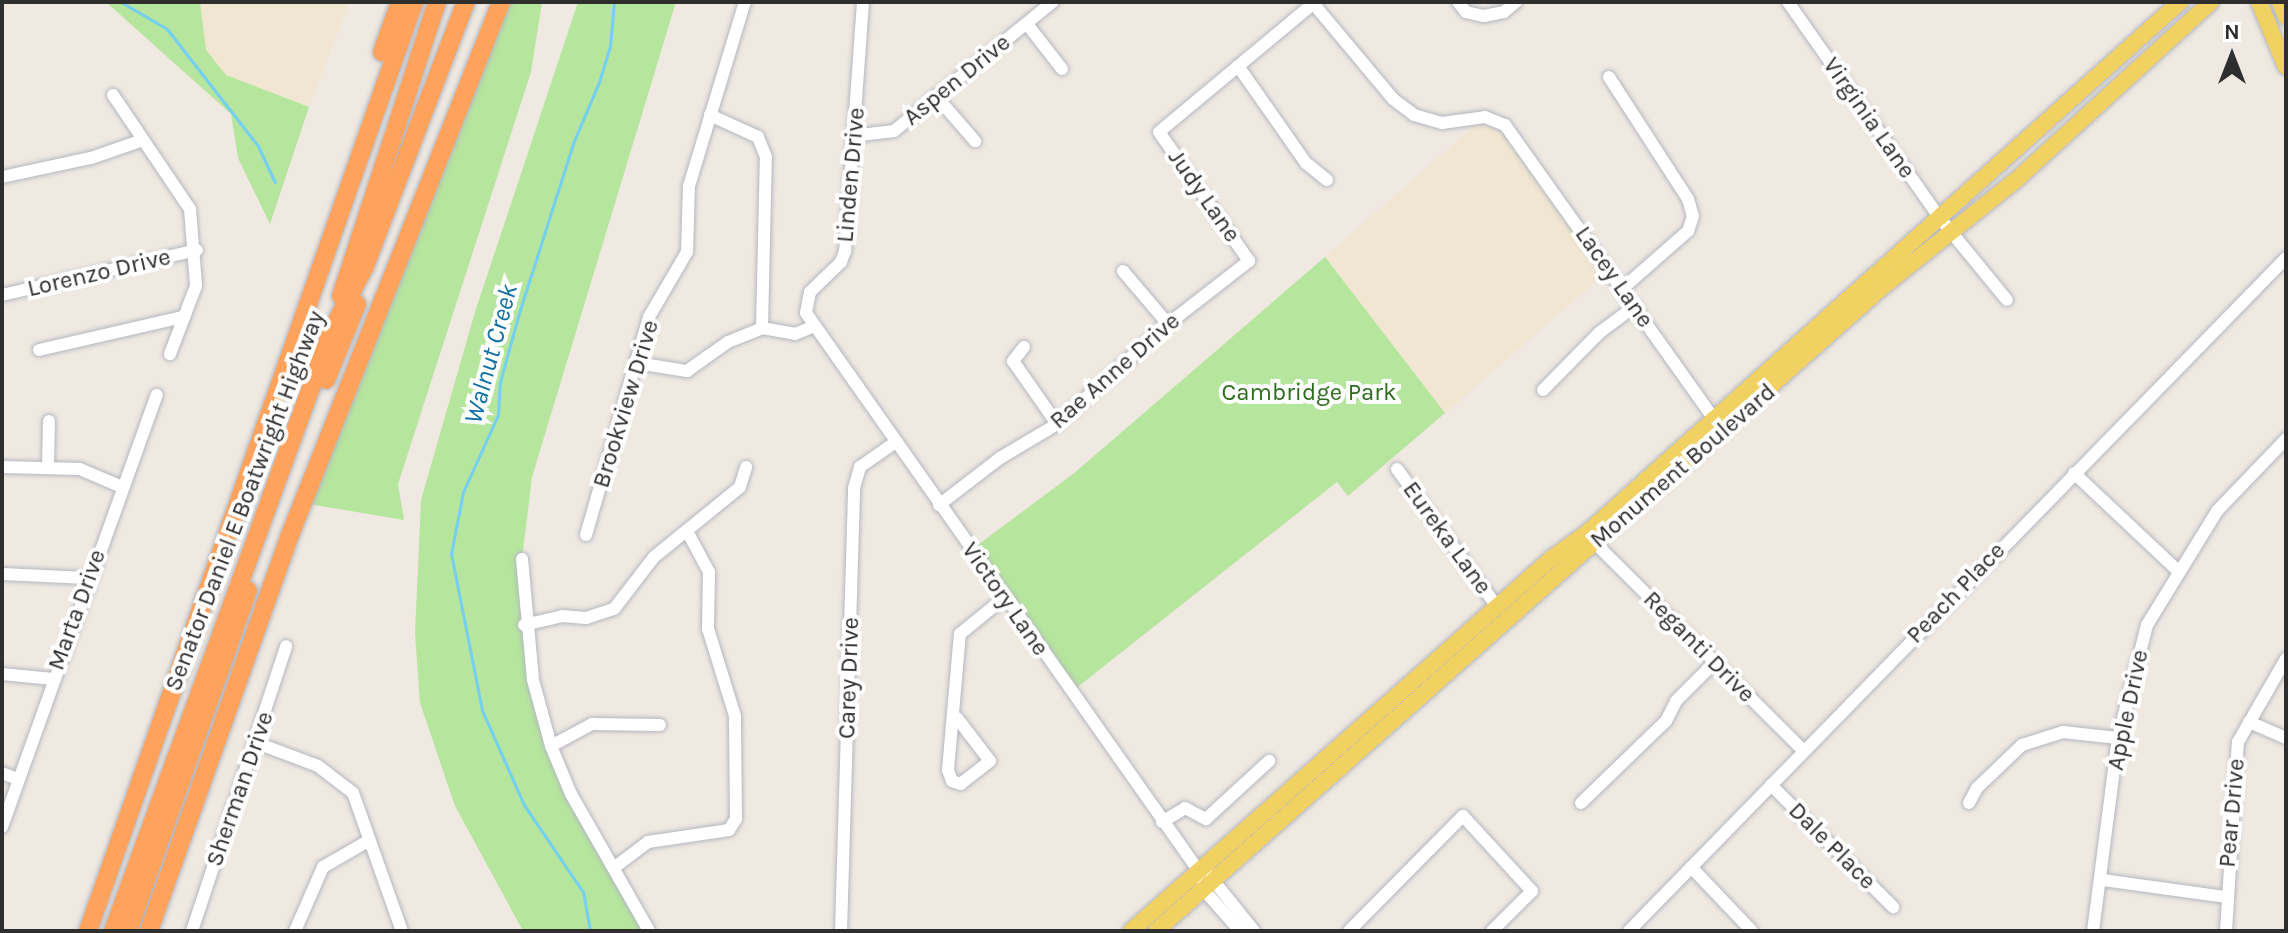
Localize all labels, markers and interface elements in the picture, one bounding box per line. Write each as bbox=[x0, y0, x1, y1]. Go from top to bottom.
north arrow bbox=[2192, 16, 2272, 96]
text: N bbox=[2224, 19, 2240, 45]
street label: Aspen Drive bbox=[898, 28, 1016, 132]
street label: Virginia Lane bbox=[1817, 52, 1921, 184]
street label: Linden Drive bbox=[831, 106, 871, 244]
street label: Judy Lane bbox=[1162, 144, 1246, 248]
street label: Lacey Lane bbox=[1569, 221, 1659, 333]
street label: Lorenzo Drive bbox=[25, 243, 173, 303]
water label: Walnut Creek bbox=[457, 281, 525, 427]
street label: Senator Daniel E Boatwright Highway bbox=[159, 307, 331, 695]
street label: Rae Anne Drive bbox=[1044, 307, 1186, 435]
street label: Brookview Drive bbox=[587, 317, 665, 491]
street label: Monument Boulevard bbox=[1584, 378, 1782, 554]
park label: Cambridge Park bbox=[1222, 379, 1396, 407]
street label: Eureka Lane bbox=[1396, 476, 1498, 600]
street label: Peach Place bbox=[1901, 536, 2011, 650]
street label: Victory Lane bbox=[955, 537, 1055, 661]
street label: Marta Drive bbox=[42, 546, 112, 674]
street label: Reganti Drive bbox=[1637, 585, 1761, 709]
street label: Carey Drive bbox=[832, 617, 866, 739]
street label: Apple Drive bbox=[2101, 647, 2155, 773]
street label: Sherman Drive bbox=[200, 708, 280, 870]
street label: Pear Drive bbox=[2213, 757, 2251, 869]
street label: Dale Place bbox=[1782, 796, 1882, 896]

